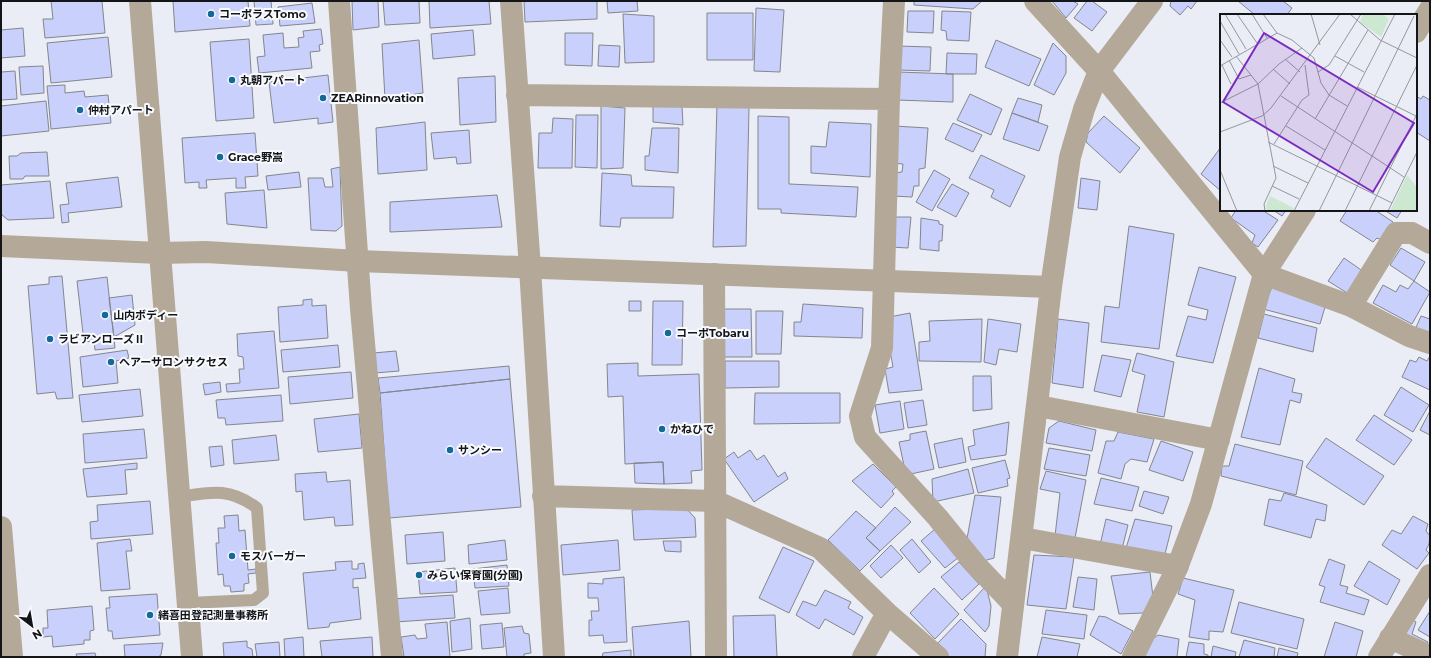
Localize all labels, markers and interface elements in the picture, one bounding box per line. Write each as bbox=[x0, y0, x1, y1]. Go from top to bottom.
place label: コーポラスTomo bbox=[219, 7, 306, 21]
marker: コーポラスTomo bbox=[206, 9, 216, 19]
inset map bbox=[1220, 14, 1417, 211]
place label: 丸朝アパート bbox=[240, 73, 306, 87]
marker: 丸朝アパート bbox=[227, 75, 237, 85]
place label: ZEARinnovation bbox=[331, 91, 424, 105]
marker: ZEARinnovation bbox=[318, 93, 328, 103]
place label: 仲村アパート bbox=[88, 103, 154, 117]
marker: 仲村アパート bbox=[75, 105, 85, 115]
place label: Grace野嵩 bbox=[228, 150, 283, 164]
marker: Grace野嵩 bbox=[215, 152, 225, 162]
place label: 山内ボディー bbox=[113, 308, 178, 322]
marker: 山内ボディー bbox=[100, 310, 110, 320]
place label: コーポTobaru bbox=[676, 326, 749, 340]
marker: コーポTobaru bbox=[663, 328, 673, 338]
place label: ラビアンローズⅡ bbox=[58, 332, 145, 346]
marker: ラビアンローズⅡ bbox=[45, 334, 55, 344]
place label: ヘアーサロンサクセス bbox=[119, 355, 228, 369]
marker: ヘアーサロンサクセス bbox=[106, 357, 116, 367]
place label: かねひで bbox=[670, 422, 714, 436]
marker: かねひで bbox=[657, 424, 667, 434]
place label: サンシー bbox=[458, 443, 502, 457]
marker: サンシー bbox=[445, 445, 455, 455]
place label: モスバーガー bbox=[240, 549, 306, 563]
marker: モスバーガー bbox=[227, 551, 237, 561]
place label: みらい保育園(分園) bbox=[427, 568, 523, 582]
marker: みらい保育園(分園) bbox=[414, 570, 424, 580]
north arrow bbox=[12, 606, 52, 646]
place label: 緒喜田登記測量事務所 bbox=[158, 608, 268, 622]
marker: 緒喜田登記測量事務所 bbox=[145, 610, 155, 620]
text: N bbox=[30, 626, 45, 643]

